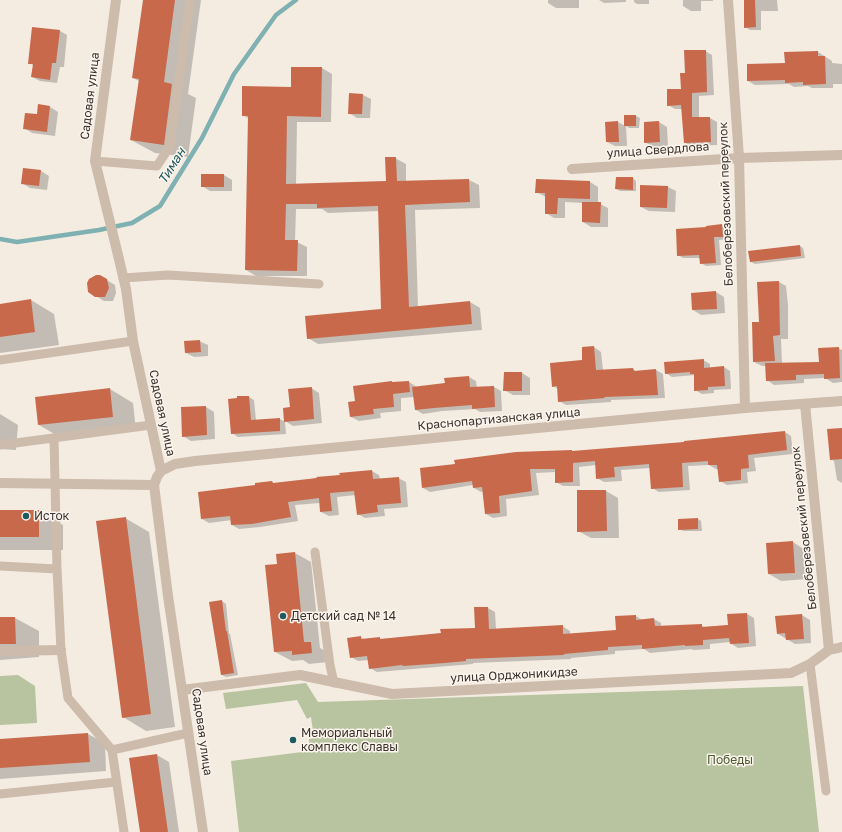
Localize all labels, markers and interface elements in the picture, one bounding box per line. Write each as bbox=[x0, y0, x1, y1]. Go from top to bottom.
street label: Садовая улица bbox=[77, 51, 103, 141]
street label: Белоберезовский переулок bbox=[716, 121, 736, 287]
street label: улица Свердлова bbox=[606, 139, 710, 161]
water label: Тиман bbox=[155, 145, 189, 187]
street label: Садовая улица bbox=[146, 368, 178, 458]
street label: Краснопартизанская улица bbox=[417, 405, 581, 433]
street label: Белоберезовский переулок bbox=[788, 445, 820, 611]
place label: Исток bbox=[34, 509, 70, 523]
marker: Исток bbox=[21, 511, 31, 521]
place label: Детский сад № 14 bbox=[291, 609, 396, 623]
marker: Детский сад № 14 bbox=[278, 611, 288, 621]
street label: улица Орджоникидзе bbox=[450, 664, 578, 686]
street label: Садовая улица bbox=[189, 687, 215, 777]
place label: Мемориальный комплекс Славы bbox=[301, 726, 398, 754]
marker: Мемориальный комплекс Славы bbox=[288, 735, 298, 745]
park label: Победы bbox=[707, 753, 753, 767]

